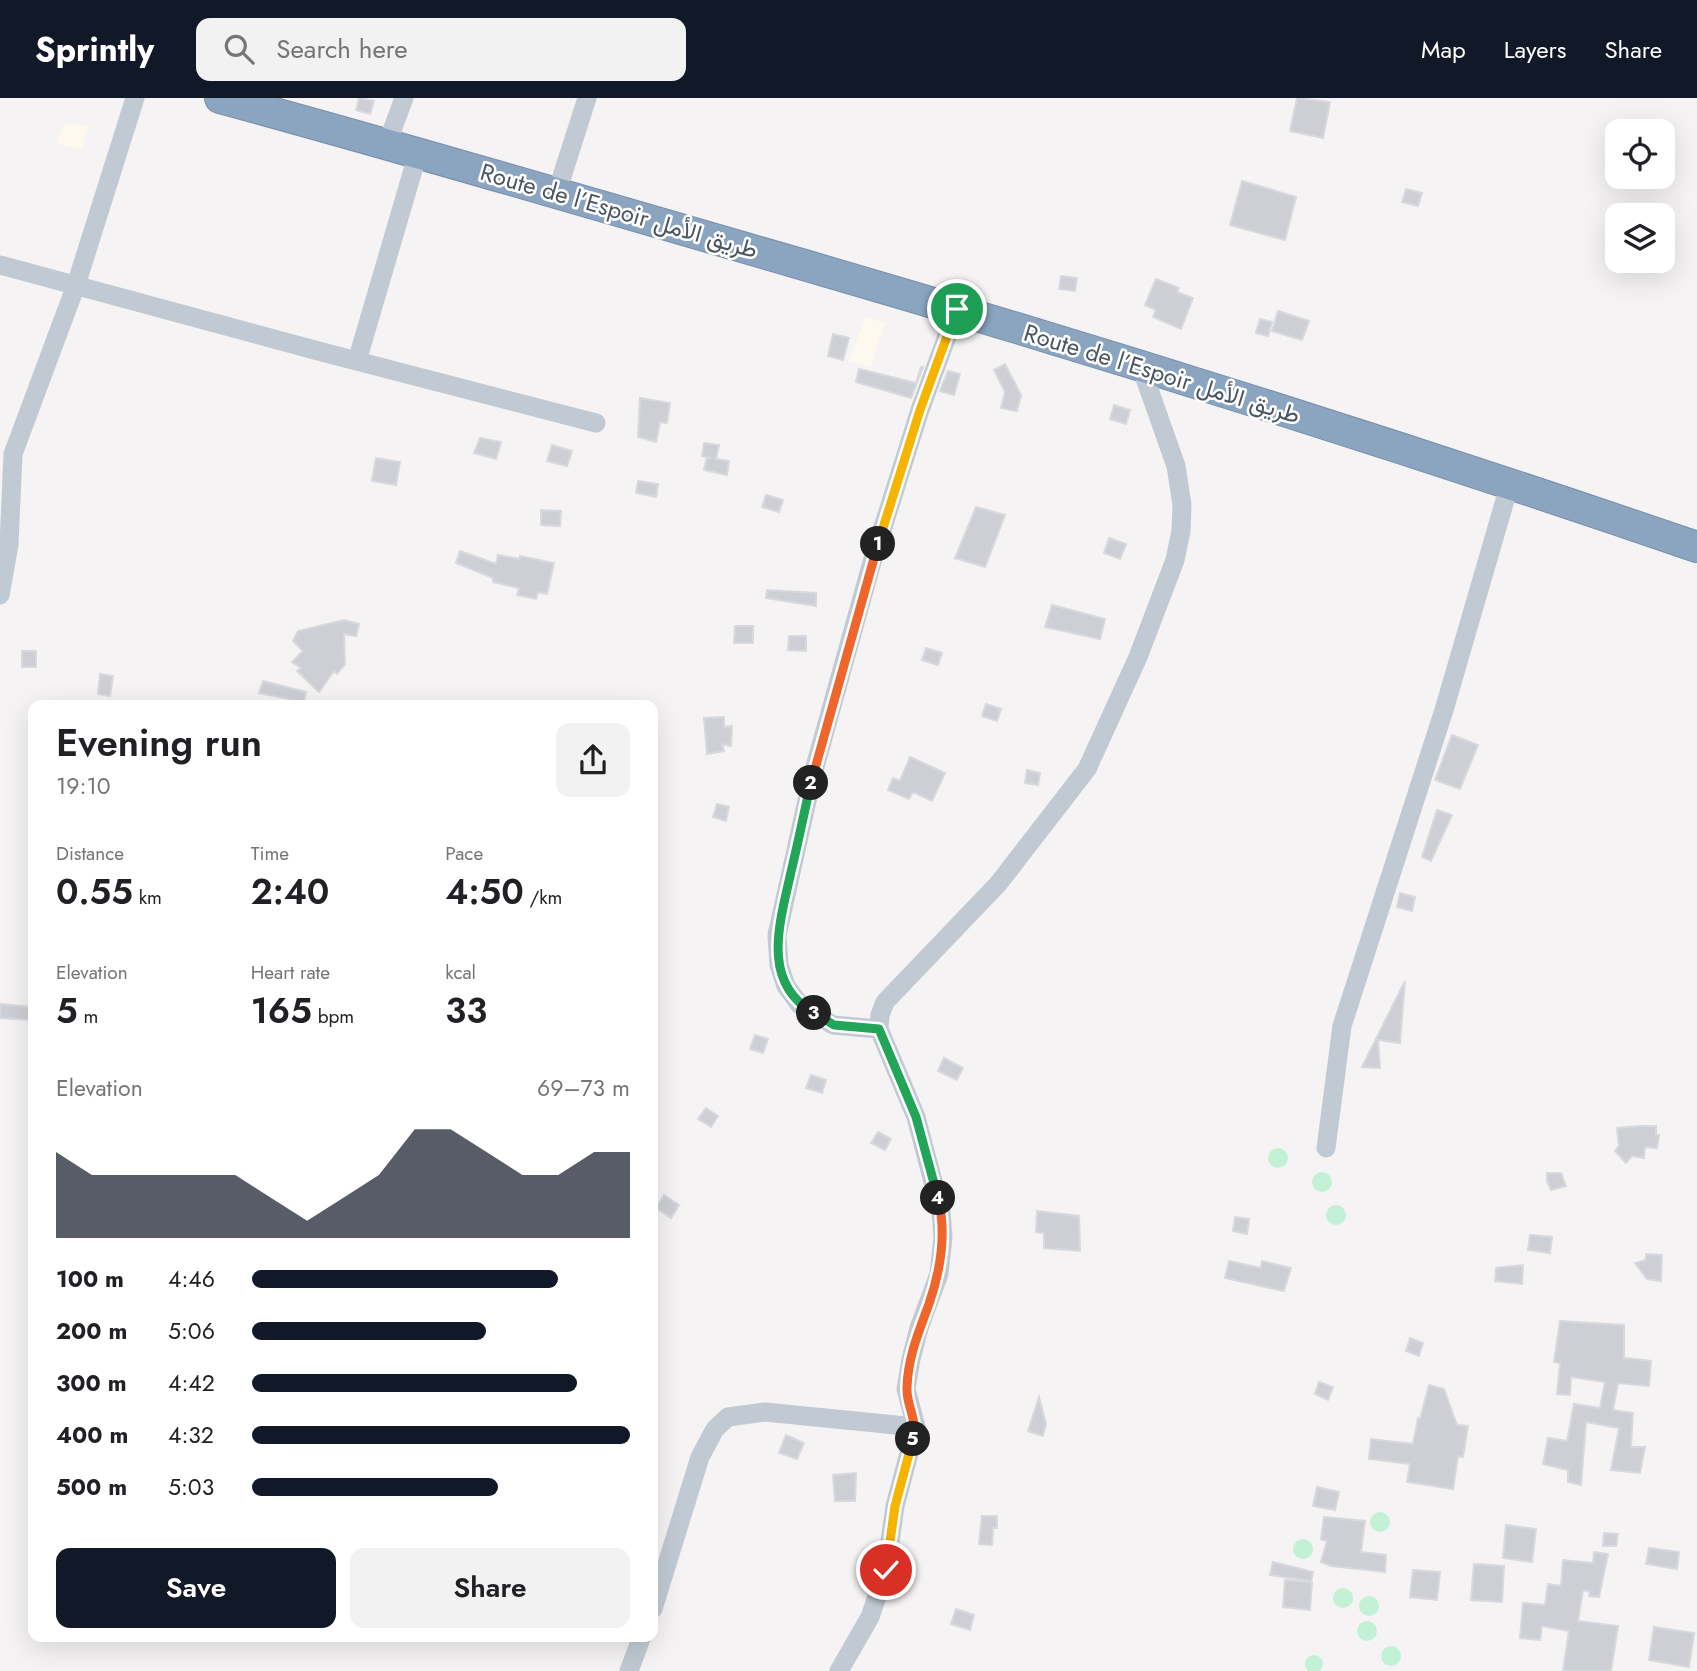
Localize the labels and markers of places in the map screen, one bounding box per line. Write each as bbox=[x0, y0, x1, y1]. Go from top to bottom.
pin bbox=[927, 279, 987, 339]
pin: 1 bbox=[860, 526, 896, 562]
pin: 2 bbox=[794, 766, 828, 800]
pin: 3 bbox=[796, 996, 832, 1030]
pin: 4 bbox=[920, 1180, 956, 1216]
pin: 5 bbox=[895, 1422, 930, 1456]
pin bbox=[856, 1540, 916, 1600]

